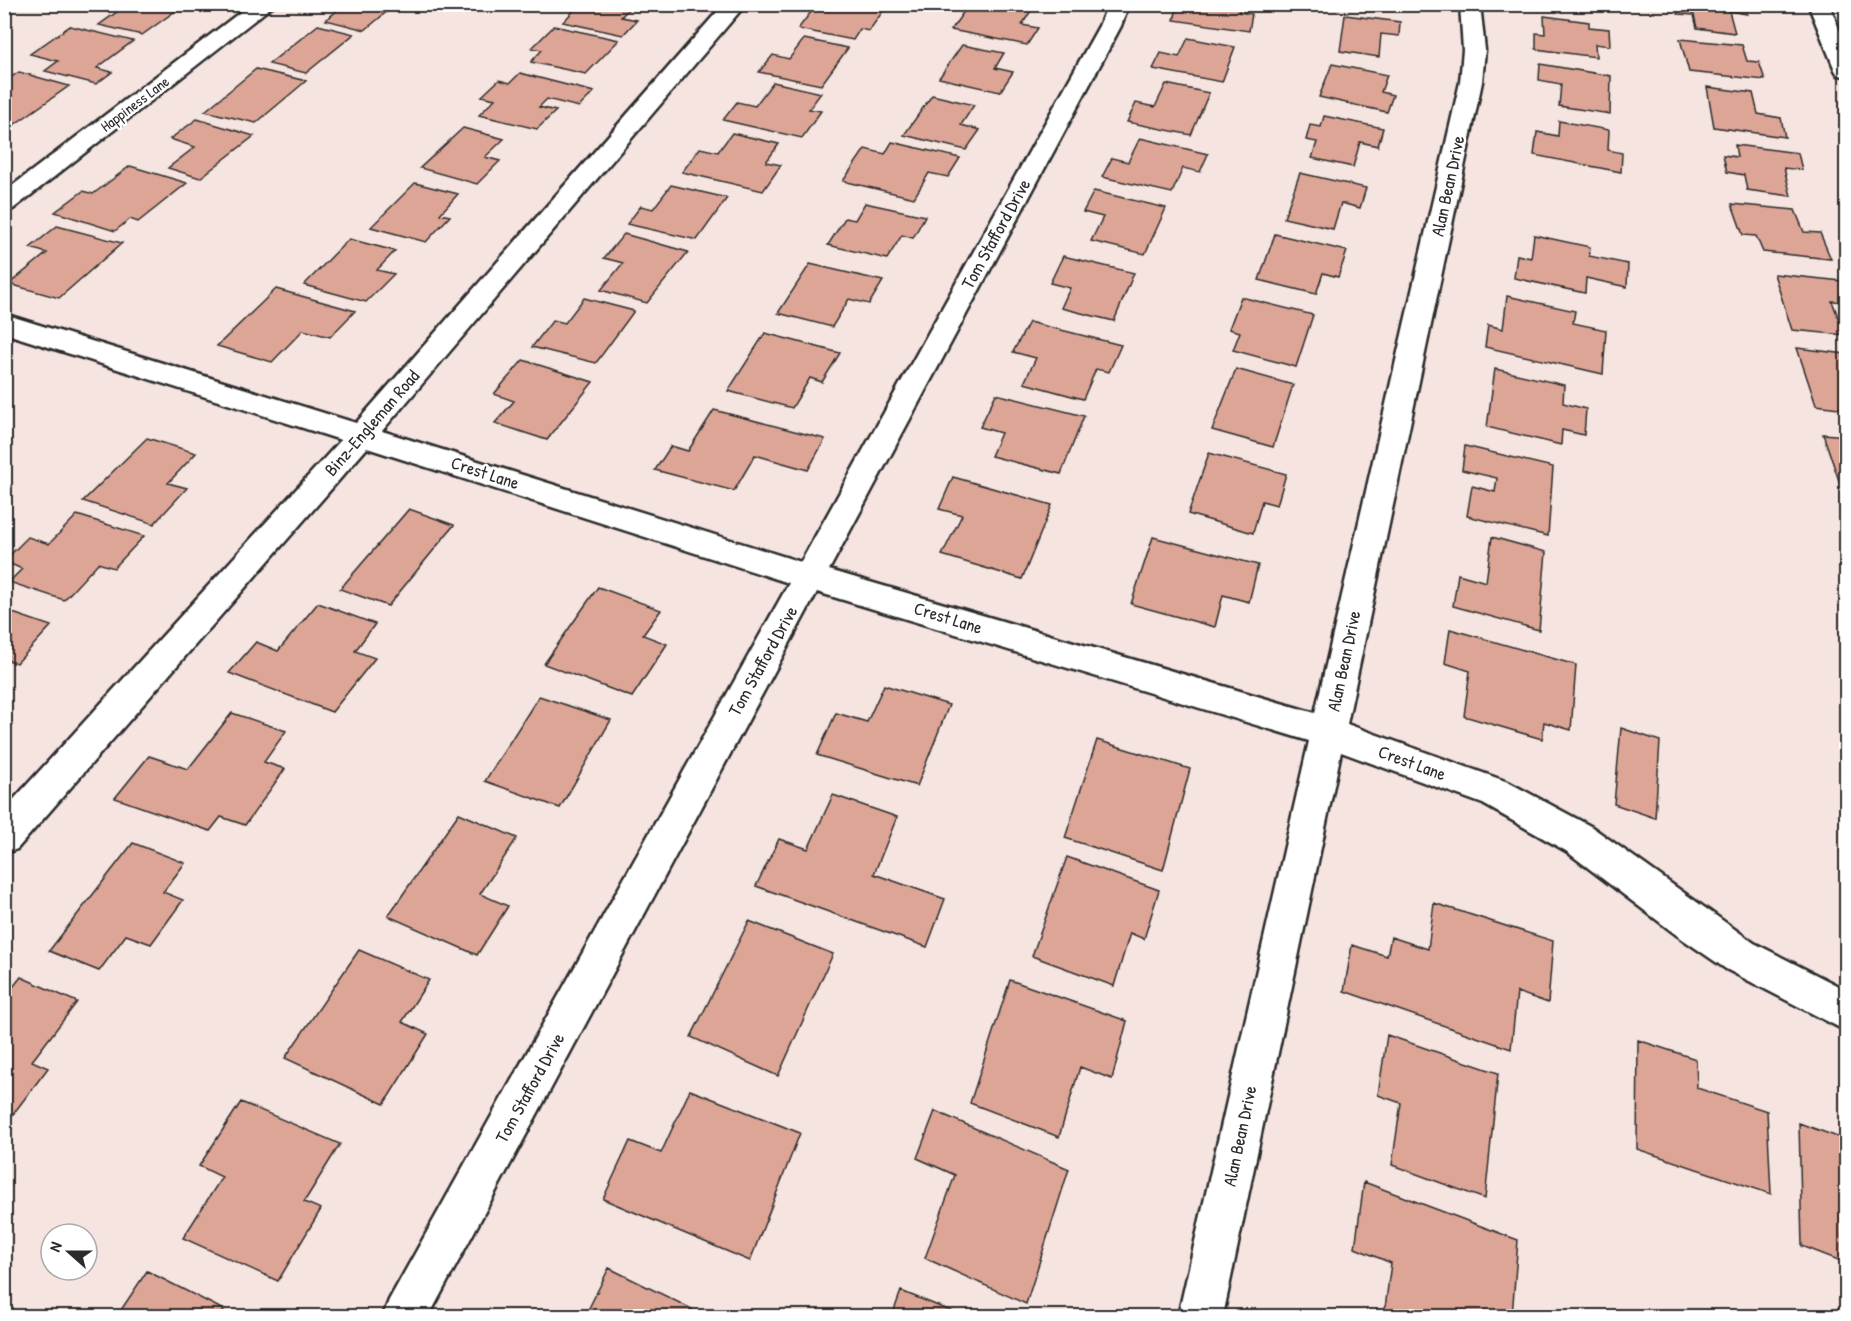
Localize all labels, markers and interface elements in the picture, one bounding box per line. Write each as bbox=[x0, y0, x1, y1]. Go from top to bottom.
street label: Happiness Lane bbox=[96, 71, 173, 136]
street label: Alan Bean Drive bbox=[1425, 133, 1470, 239]
street label: Tom Stafford Drive bbox=[955, 174, 1036, 293]
street label: Binz-Engleman Road bbox=[318, 364, 425, 481]
street label: Crest Lane bbox=[448, 450, 522, 495]
street label: Crest Lane bbox=[911, 595, 985, 640]
street label: Tom Stafford Drive bbox=[722, 601, 803, 720]
street label: Alan Bean Drive bbox=[1321, 608, 1366, 714]
street label: Crest Lane bbox=[1375, 739, 1449, 786]
street label: Tom Stafford Drive bbox=[489, 1028, 570, 1147]
street label: Alan Bean Drive bbox=[1217, 1083, 1262, 1189]
north arrow bbox=[39, 1222, 99, 1282]
text: N bbox=[43, 1238, 67, 1255]

